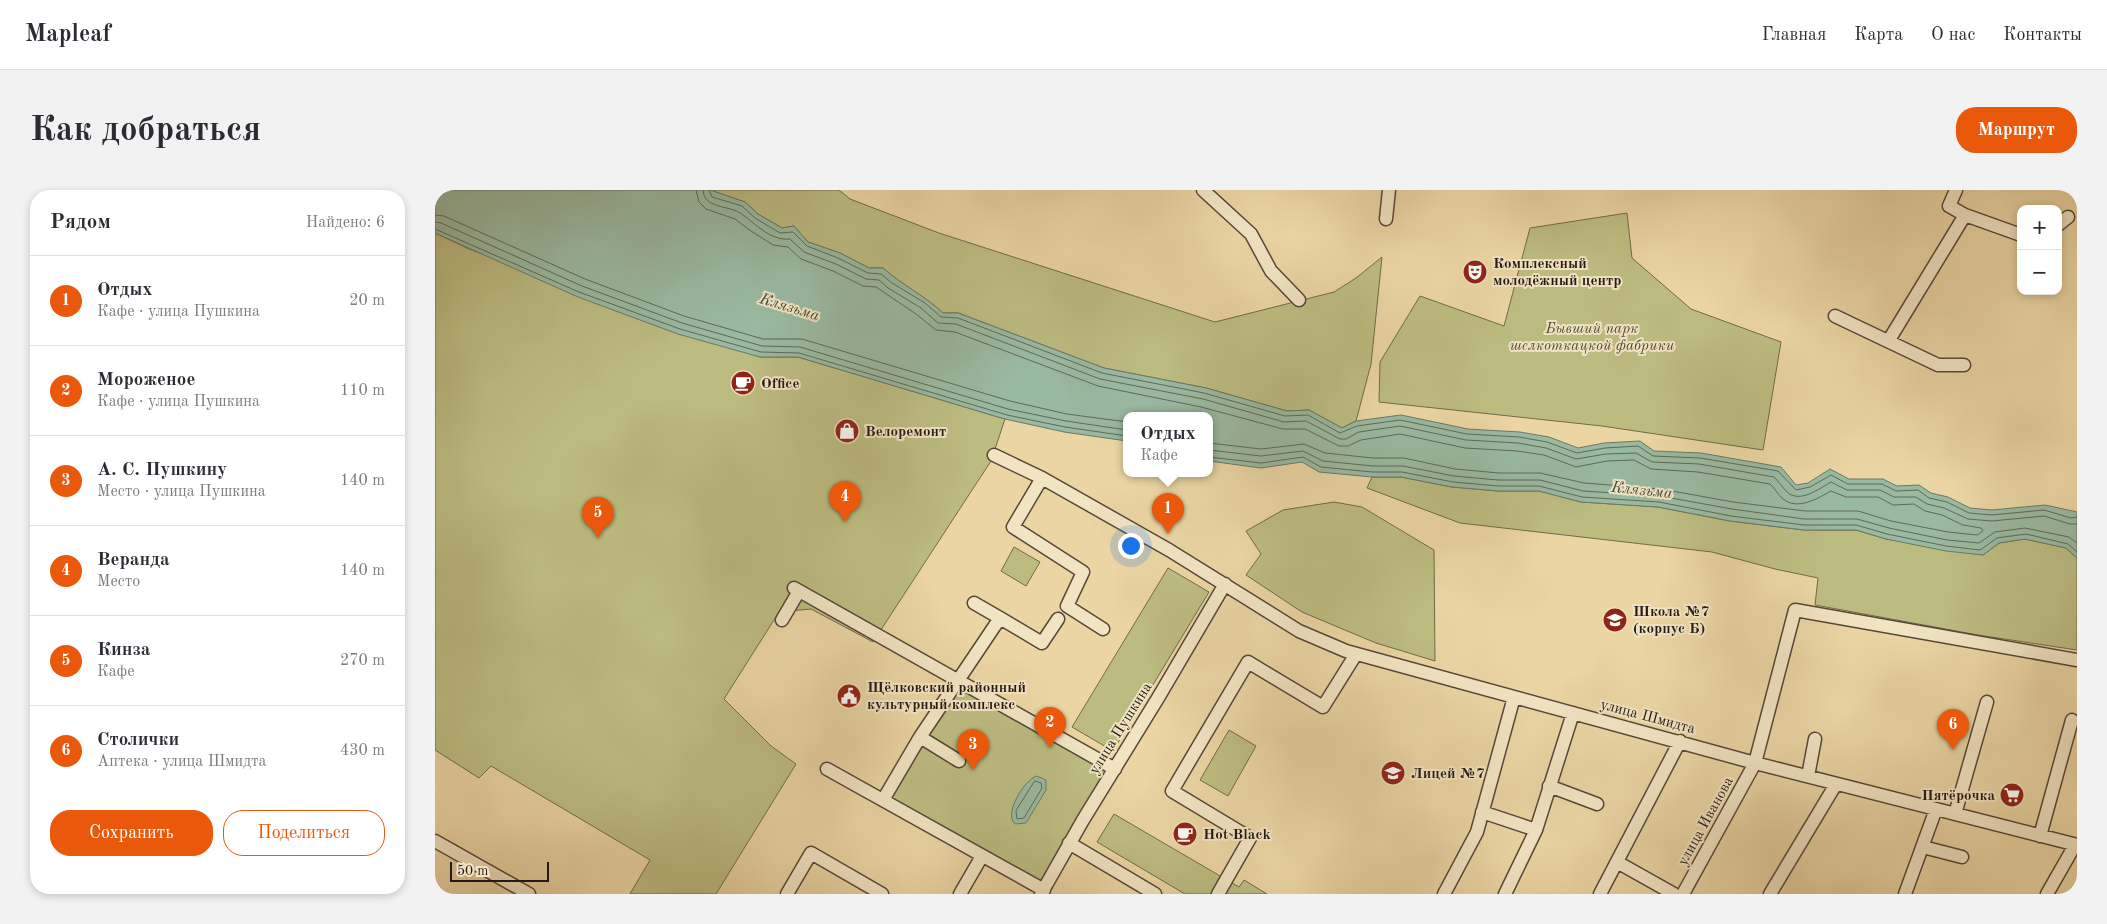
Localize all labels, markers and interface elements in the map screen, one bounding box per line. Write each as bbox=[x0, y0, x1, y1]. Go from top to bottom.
text: Mapleaf bbox=[25, 23, 111, 47]
text: Главная bbox=[1762, 26, 1826, 44]
text: Карта bbox=[1854, 26, 1903, 44]
text: О нас bbox=[1931, 26, 1975, 44]
text: Контакты bbox=[2003, 26, 2082, 44]
button: Маршрут bbox=[1956, 107, 2077, 153]
text: Как добраться bbox=[30, 113, 261, 148]
map controls bbox=[2017, 205, 2062, 295]
button: + bbox=[2017, 205, 2062, 250]
text: Рядом bbox=[50, 212, 111, 233]
text: Найдено: 6 bbox=[306, 215, 385, 231]
button: − bbox=[2017, 250, 2062, 295]
place label: Комплексный молодёжный центр bbox=[1493, 257, 1621, 289]
theatre icon: Комплексный молодёжный центр bbox=[1462, 259, 1488, 285]
text: Отдых bbox=[97, 281, 152, 300]
water label: Клязьма bbox=[757, 291, 822, 325]
text: 1 bbox=[61, 293, 71, 309]
text: 20 m bbox=[349, 293, 385, 309]
text: Кафе · улица Пушкина bbox=[97, 304, 260, 320]
park label: Бывший парк шелкоткацкой фабрики bbox=[1510, 322, 1675, 354]
cafe icon: Office bbox=[730, 370, 756, 396]
text: Мороженое bbox=[97, 371, 195, 390]
place label: Office bbox=[761, 377, 799, 392]
text: 2 bbox=[61, 383, 71, 399]
text: 110 m bbox=[340, 383, 385, 399]
text: Кафе · улица Пушкина bbox=[97, 394, 260, 410]
popup bbox=[1123, 412, 1213, 477]
shop icon: Велоремонт bbox=[834, 418, 860, 444]
place label: Велоремонт bbox=[865, 425, 946, 440]
text: Отдых bbox=[1140, 425, 1196, 444]
text: Кафе bbox=[1140, 448, 1178, 464]
text: А. С. Пушкину bbox=[97, 461, 227, 480]
text: 3 bbox=[61, 473, 71, 489]
text: 140 m bbox=[340, 473, 385, 489]
water label: Клязьма bbox=[1609, 480, 1674, 502]
pin: 4 bbox=[829, 481, 861, 522]
text: Место · улица Пушкина bbox=[97, 484, 266, 500]
pin: 1 bbox=[1152, 493, 1184, 534]
pin: 5 bbox=[582, 497, 614, 538]
your location bbox=[1118, 533, 1144, 559]
text: Веранда bbox=[97, 551, 170, 570]
text: 4 bbox=[61, 563, 71, 579]
text: 140 m bbox=[340, 563, 385, 579]
text: Место bbox=[97, 574, 140, 590]
place label: Школа №7 (корпус Б) bbox=[1633, 605, 1709, 637]
school or university icon: Школа №7 (корпус Б) bbox=[1602, 607, 1628, 633]
text: Кинза bbox=[97, 641, 151, 660]
text: 5 bbox=[61, 653, 71, 669]
text: 270 m bbox=[340, 653, 385, 669]
text: Кафе bbox=[97, 664, 135, 680]
street label: улица Пушкина bbox=[1087, 680, 1156, 777]
place label: Щёлковский районный культурный комплекс bbox=[867, 681, 1026, 713]
public building icon: Щёлковский районный культурный комплекс bbox=[836, 683, 862, 709]
street label: улица Шмидта bbox=[1599, 698, 1697, 737]
pin: 2 bbox=[1034, 707, 1066, 748]
pin: 6 bbox=[1937, 709, 1969, 750]
pin: 3 bbox=[957, 729, 989, 770]
text: Столички bbox=[97, 731, 179, 750]
text: 6 bbox=[61, 743, 71, 759]
text: 430 m bbox=[340, 743, 385, 759]
text: Аптека · улица Шмидта bbox=[97, 754, 266, 770]
school or university icon: Лицей №7 bbox=[1380, 760, 1406, 786]
place label: Лицей №7 bbox=[1411, 767, 1485, 782]
street label: улица Иванова bbox=[1676, 774, 1737, 869]
supermarket icon: Пятёрочка bbox=[1999, 782, 2025, 808]
place label: Пятёрочка bbox=[1921, 789, 1995, 804]
button: Сохранить bbox=[50, 810, 213, 856]
button: Поделиться bbox=[223, 810, 385, 856]
cafe icon: Hot Black bbox=[1172, 821, 1198, 847]
place label: Hot Black bbox=[1203, 828, 1271, 843]
scale bar bbox=[450, 859, 549, 882]
text: 50 m bbox=[457, 864, 488, 878]

